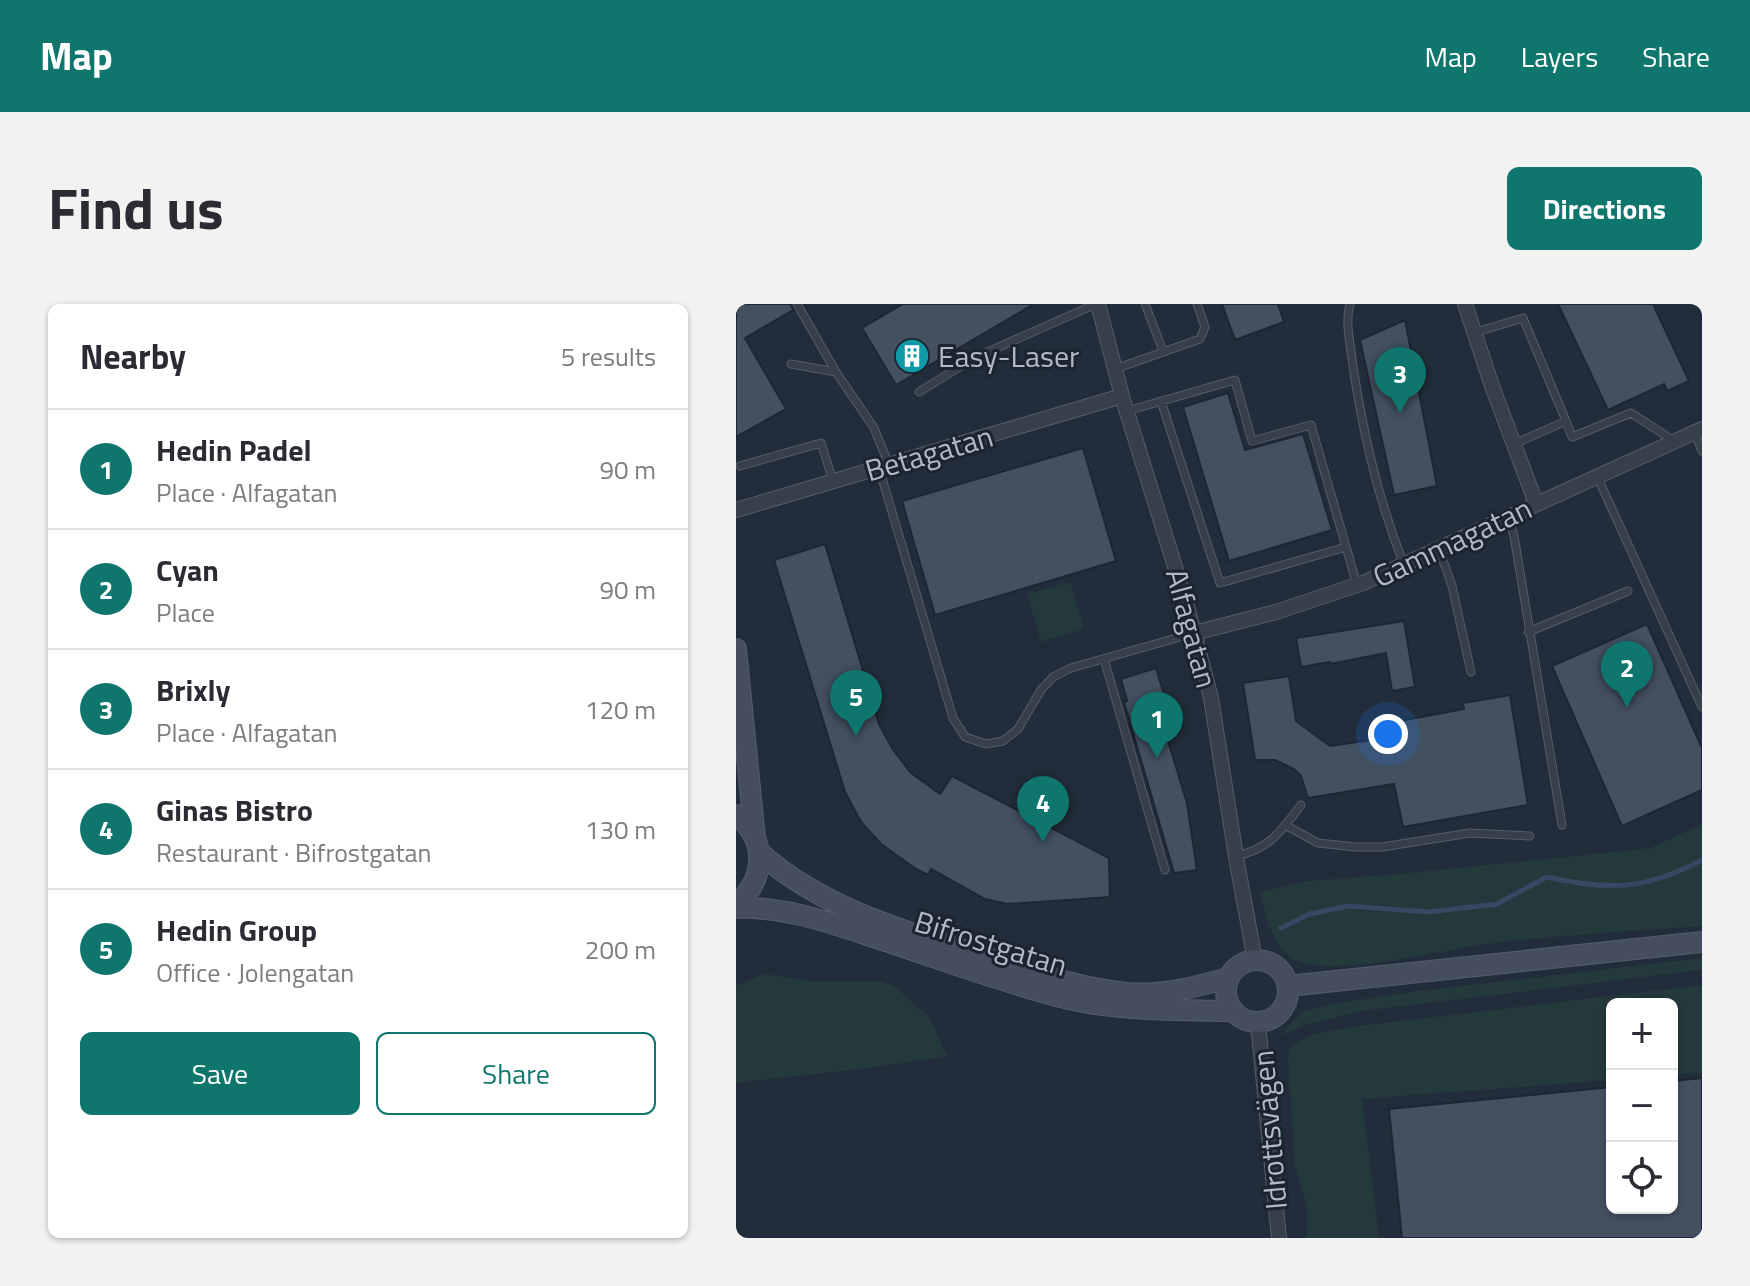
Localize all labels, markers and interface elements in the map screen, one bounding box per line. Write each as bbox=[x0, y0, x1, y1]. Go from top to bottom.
text: Map bbox=[40, 27, 113, 85]
text: Map bbox=[1424, 35, 1477, 78]
text: Layers bbox=[1521, 35, 1598, 78]
text: Share bbox=[1642, 35, 1710, 78]
text: Find us bbox=[48, 166, 224, 251]
button: Directions bbox=[1507, 167, 1702, 250]
text: Nearby bbox=[80, 330, 186, 382]
place label: Easy-Laser bbox=[938, 333, 1079, 379]
text: 5 results bbox=[561, 337, 656, 376]
building icon: Easy-Laser bbox=[893, 337, 931, 375]
pin: 3 bbox=[1374, 347, 1426, 413]
street label: Betagatan bbox=[860, 413, 998, 493]
text: Hedin Padel bbox=[156, 427, 312, 473]
text: 1 bbox=[99, 450, 113, 489]
text: 90 m bbox=[599, 450, 656, 489]
text: Place · Alfagatan bbox=[156, 473, 337, 512]
street label: Gammagatan bbox=[1365, 485, 1539, 599]
text: Cyan bbox=[156, 547, 219, 593]
street label: Alfagatan bbox=[1154, 563, 1230, 693]
text: 2 bbox=[99, 570, 113, 609]
text: 90 m bbox=[599, 570, 656, 609]
text: Place bbox=[156, 593, 215, 632]
pin: 2 bbox=[1601, 641, 1653, 707]
text: Brixly bbox=[156, 667, 231, 713]
pin: 5 bbox=[830, 670, 882, 736]
text: 3 bbox=[99, 690, 113, 729]
text: 120 m bbox=[585, 690, 656, 729]
pin: 1 bbox=[1131, 692, 1183, 758]
text: Place · Alfagatan bbox=[156, 713, 337, 752]
your location bbox=[1368, 714, 1408, 754]
pin: 4 bbox=[1017, 776, 1069, 842]
text: Ginas Bistro bbox=[156, 787, 313, 833]
text: 4 bbox=[99, 810, 113, 849]
text: 130 m bbox=[585, 810, 656, 849]
text: Restaurant · Bifrostgatan bbox=[156, 833, 432, 872]
street label: Bifrostgatan bbox=[909, 898, 1073, 988]
text: Hedin Group bbox=[156, 907, 317, 953]
text: 5 bbox=[99, 930, 113, 969]
text: 200 m bbox=[585, 930, 656, 969]
text: Office · Jolengatan bbox=[156, 953, 354, 992]
map controls bbox=[1606, 998, 1678, 1214]
button: + bbox=[1606, 998, 1678, 1070]
button: Save bbox=[80, 1032, 360, 1115]
button: Share bbox=[376, 1032, 656, 1115]
street label: Idrottsvägen bbox=[1239, 1048, 1299, 1212]
button: − bbox=[1606, 1070, 1678, 1142]
button: locate bbox=[1606, 1142, 1678, 1214]

